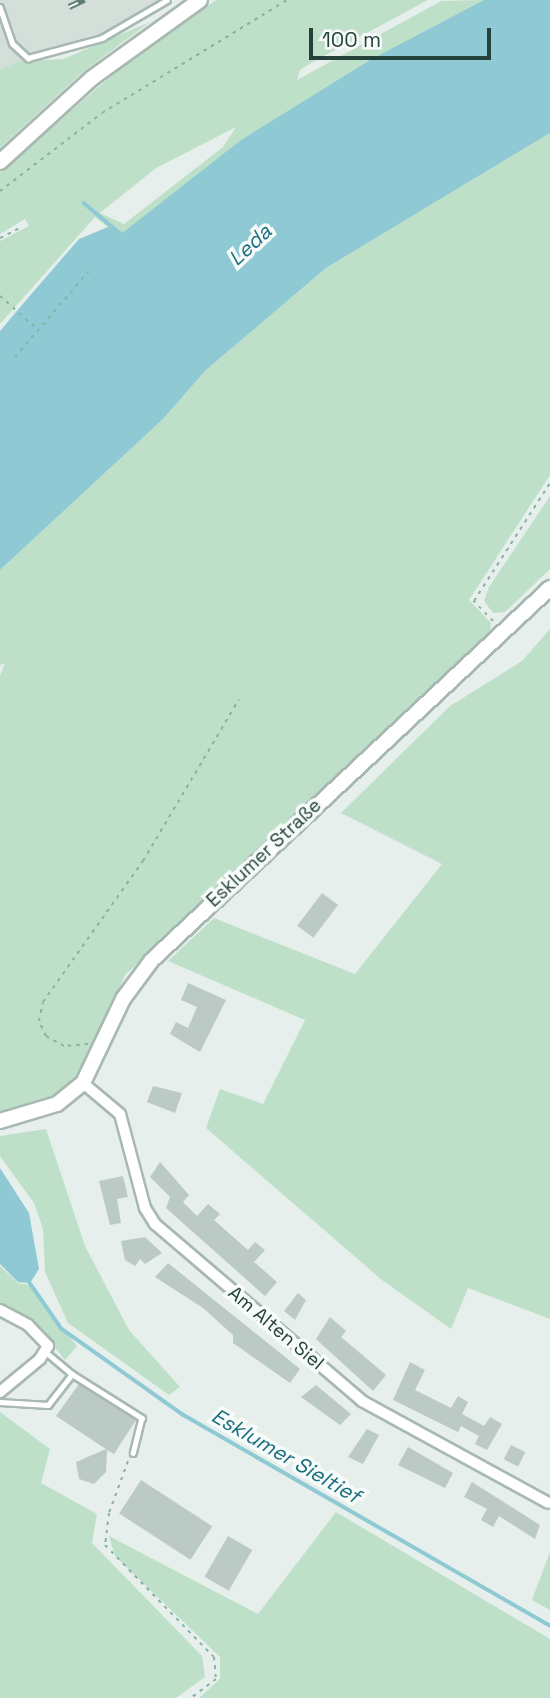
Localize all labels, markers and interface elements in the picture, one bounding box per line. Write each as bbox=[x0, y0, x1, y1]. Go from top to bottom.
scale bar bbox=[312, 14, 494, 58]
text: 100 m bbox=[322, 26, 381, 53]
water label: Leda bbox=[223, 219, 277, 271]
street label: Esklumer Straße bbox=[202, 794, 326, 912]
street label: Am Alten Siel bbox=[223, 1281, 329, 1375]
water label: Esklumer Sieltief bbox=[207, 1403, 365, 1509]

